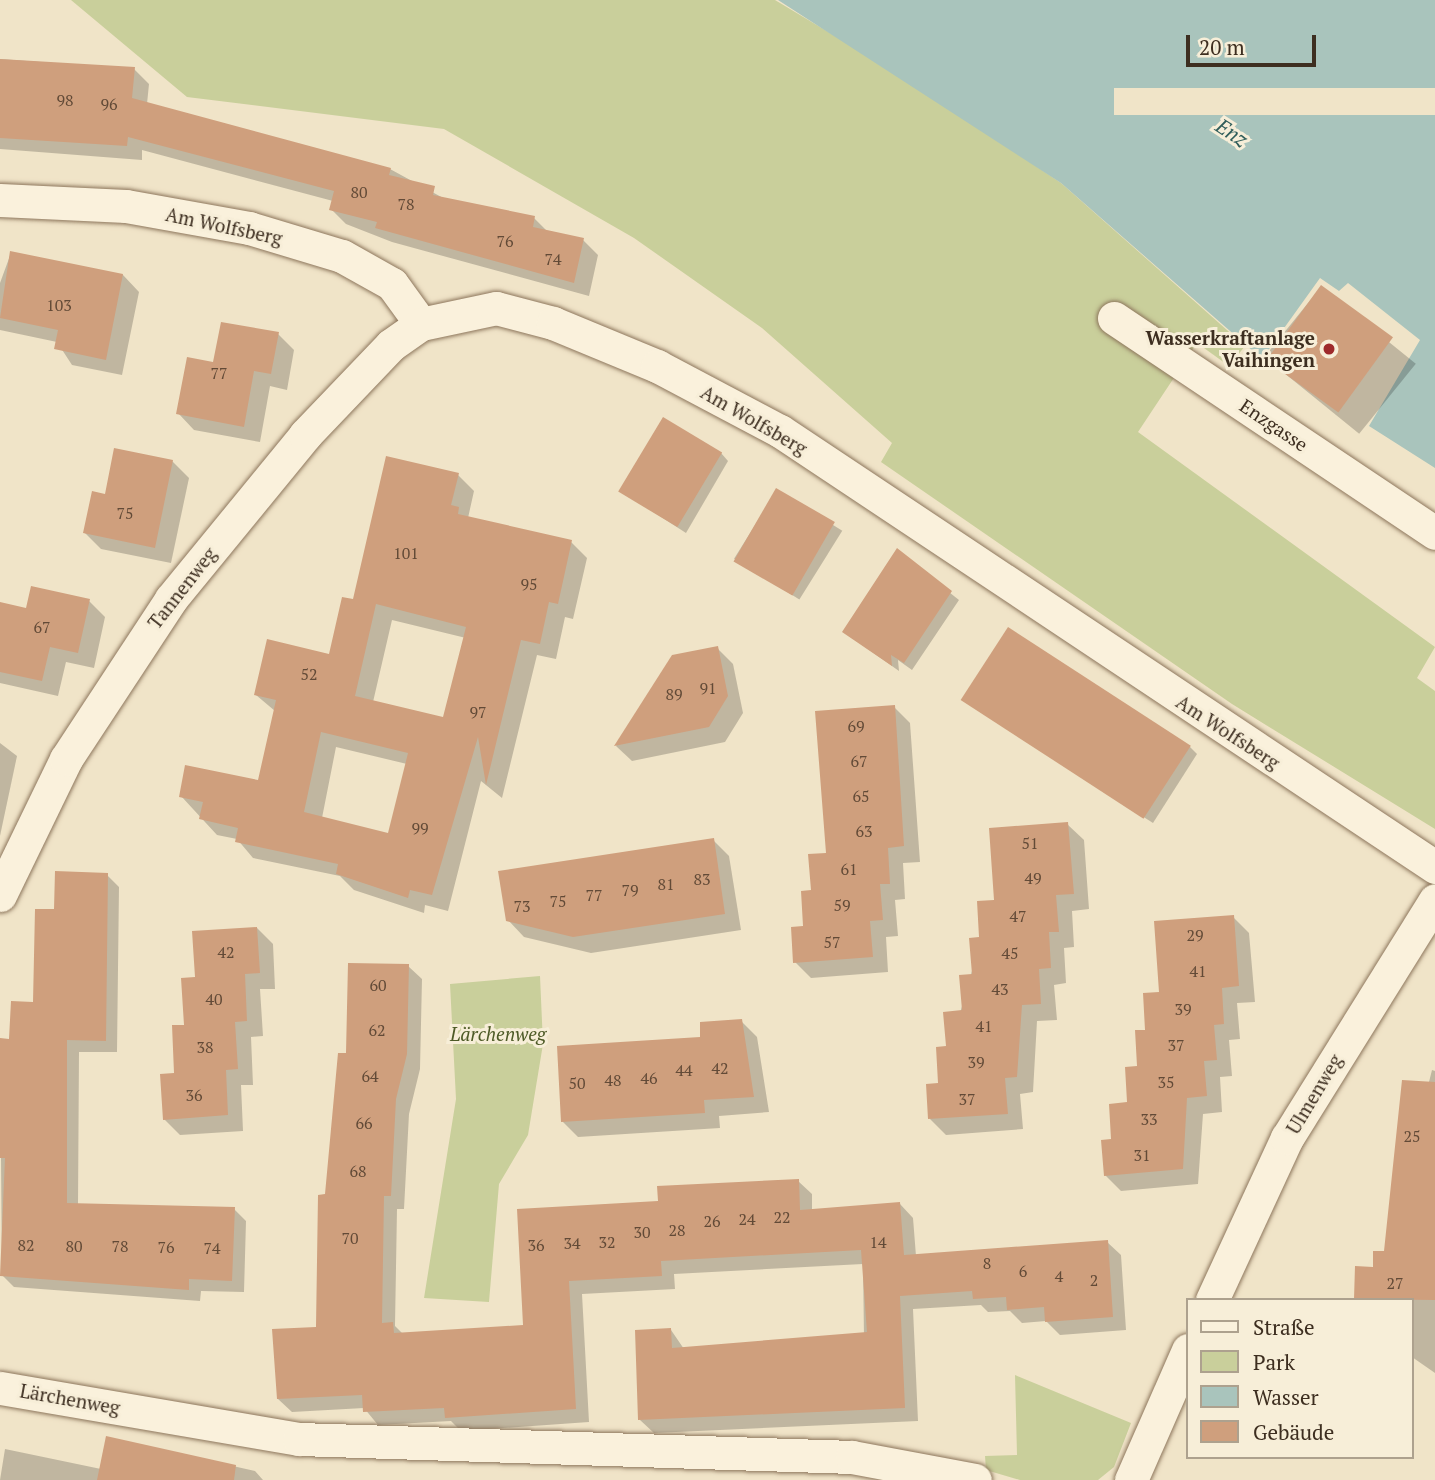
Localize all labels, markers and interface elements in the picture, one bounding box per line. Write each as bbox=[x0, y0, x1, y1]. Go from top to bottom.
scale bar bbox=[1190, 21, 1320, 65]
text: 20 m bbox=[1199, 33, 1245, 61]
house number: 98 bbox=[56, 90, 74, 110]
house number: 96 bbox=[100, 94, 118, 114]
water label: Enz bbox=[1211, 113, 1253, 151]
house number: 80 bbox=[350, 182, 368, 202]
house number: 78 bbox=[397, 194, 415, 214]
street label: Am Wolfsberg bbox=[164, 203, 284, 249]
house number: 76 bbox=[496, 231, 514, 251]
house number: 74 bbox=[544, 249, 562, 269]
house number: 103 bbox=[46, 295, 72, 315]
place label: Wasserkraftanlage Vaihingen bbox=[1146, 327, 1315, 371]
marker: Wasserkraftanlage Vaihingen bbox=[1321, 341, 1337, 357]
house number: 77 bbox=[210, 363, 228, 383]
street label: Am Wolfsberg bbox=[697, 380, 811, 460]
street label: Enzgasse bbox=[1236, 394, 1312, 456]
house number: 75 bbox=[116, 503, 134, 523]
street label: Tannenweg bbox=[143, 543, 221, 633]
house number: 101 bbox=[393, 543, 419, 563]
house number: 95 bbox=[520, 574, 538, 594]
house number: 67 bbox=[33, 617, 51, 637]
house number: 52 bbox=[300, 664, 318, 684]
house number: 91 bbox=[699, 678, 717, 698]
house number: 89 bbox=[665, 684, 683, 704]
street label: Am Wolfsberg bbox=[1172, 690, 1284, 774]
house number: 97 bbox=[469, 702, 487, 722]
house number: 69 bbox=[847, 716, 865, 736]
house number: 67 bbox=[850, 751, 868, 771]
house number: 65 bbox=[852, 786, 870, 806]
house number: 99 bbox=[411, 818, 429, 838]
house number: 63 bbox=[855, 821, 873, 841]
house number: 51 bbox=[1021, 833, 1039, 853]
house number: 61 bbox=[840, 859, 858, 879]
house number: 49 bbox=[1024, 868, 1042, 888]
house number: 83 bbox=[693, 869, 711, 889]
house number: 81 bbox=[657, 874, 675, 894]
house number: 79 bbox=[621, 880, 639, 900]
house number: 77 bbox=[585, 885, 603, 905]
house number: 75 bbox=[549, 891, 567, 911]
house number: 59 bbox=[833, 895, 851, 915]
house number: 73 bbox=[513, 896, 531, 916]
house number: 47 bbox=[1009, 906, 1027, 926]
house number: 29 bbox=[1186, 925, 1204, 945]
house number: 57 bbox=[823, 932, 841, 952]
house number: 42 bbox=[217, 942, 235, 962]
house number: 45 bbox=[1001, 943, 1019, 963]
house number: 41 bbox=[1189, 961, 1207, 981]
house number: 60 bbox=[369, 975, 387, 995]
house number: 43 bbox=[991, 979, 1009, 999]
house number: 40 bbox=[205, 989, 223, 1009]
house number: 39 bbox=[1174, 999, 1192, 1019]
house number: 41 bbox=[975, 1016, 993, 1036]
house number: 62 bbox=[368, 1020, 386, 1040]
park label: Lärchenweg bbox=[450, 1023, 546, 1045]
house number: 37 bbox=[1167, 1035, 1185, 1055]
house number: 38 bbox=[196, 1037, 214, 1057]
street label: Ulmenweg bbox=[1281, 1050, 1347, 1138]
house number: 39 bbox=[967, 1052, 985, 1072]
house number: 42 bbox=[711, 1058, 729, 1078]
house number: 44 bbox=[675, 1060, 693, 1080]
house number: 64 bbox=[361, 1066, 379, 1086]
house number: 46 bbox=[640, 1068, 658, 1088]
house number: 48 bbox=[604, 1070, 622, 1090]
house number: 35 bbox=[1157, 1072, 1175, 1092]
house number: 50 bbox=[568, 1073, 586, 1093]
house number: 36 bbox=[185, 1085, 203, 1105]
house number: 37 bbox=[958, 1089, 976, 1109]
house number: 33 bbox=[1140, 1109, 1158, 1129]
house number: 66 bbox=[355, 1113, 373, 1133]
house number: 25 bbox=[1403, 1126, 1421, 1146]
house number: 31 bbox=[1133, 1145, 1151, 1165]
house number: 68 bbox=[349, 1161, 367, 1181]
house number: 22 bbox=[773, 1207, 791, 1227]
house number: 24 bbox=[738, 1209, 756, 1229]
house number: 26 bbox=[703, 1211, 721, 1231]
house number: 28 bbox=[668, 1220, 686, 1240]
house number: 30 bbox=[633, 1222, 651, 1242]
house number: 70 bbox=[341, 1228, 359, 1248]
house number: 32 bbox=[598, 1232, 616, 1252]
house number: 14 bbox=[869, 1232, 887, 1252]
house number: 34 bbox=[563, 1233, 581, 1253]
house number: 82 bbox=[17, 1235, 35, 1255]
house number: 36 bbox=[527, 1235, 545, 1255]
house number: 80 bbox=[65, 1236, 83, 1256]
house number: 78 bbox=[111, 1236, 129, 1256]
house number: 76 bbox=[157, 1237, 175, 1257]
house number: 74 bbox=[203, 1238, 221, 1258]
house number: 8 bbox=[983, 1253, 991, 1273]
house number: 6 bbox=[1019, 1261, 1027, 1281]
house number: 4 bbox=[1055, 1266, 1063, 1286]
house number: 2 bbox=[1090, 1270, 1098, 1290]
house number: 27 bbox=[1386, 1273, 1404, 1293]
legend bbox=[1186, 1298, 1414, 1459]
text: Straße bbox=[1253, 1313, 1315, 1341]
text: Park bbox=[1253, 1348, 1295, 1376]
street label: Lärchenweg bbox=[18, 1379, 122, 1419]
text: Wasser bbox=[1253, 1383, 1319, 1411]
text: Gebäude bbox=[1253, 1418, 1334, 1446]

